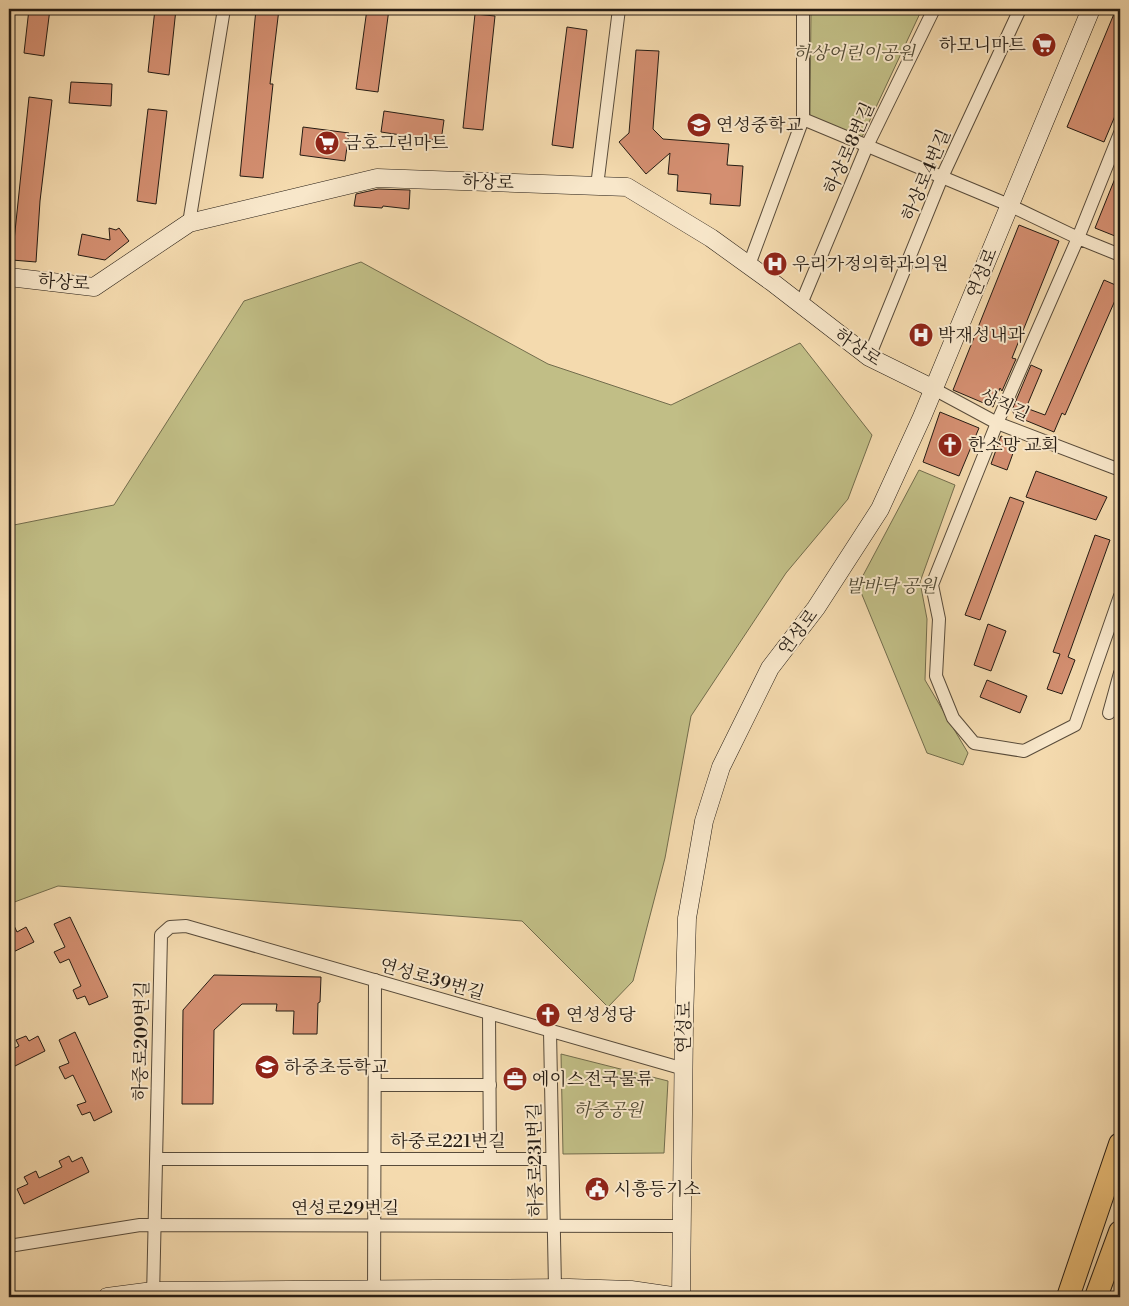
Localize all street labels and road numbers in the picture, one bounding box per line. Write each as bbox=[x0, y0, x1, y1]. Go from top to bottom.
street label: 하상로8번길 bbox=[819, 99, 880, 198]
street label: 하상로4번길 bbox=[897, 126, 956, 225]
street label: 하상로 bbox=[462, 170, 514, 195]
street label: 연성로 bbox=[962, 245, 1003, 302]
street label: 하상로 bbox=[37, 269, 91, 296]
street label: 하상로 bbox=[830, 323, 886, 372]
street label: 상직길 bbox=[976, 384, 1033, 427]
street label: 연성로 bbox=[774, 605, 823, 660]
street label: 연성로39번길 bbox=[377, 954, 487, 1005]
street label: 하중로209번길 bbox=[129, 981, 154, 1101]
street label: 연성로 bbox=[673, 1001, 696, 1053]
street label: 하중로231번길 bbox=[523, 1103, 548, 1217]
street label: 하중로221번길 bbox=[390, 1130, 506, 1153]
street label: 연성로29번길 bbox=[291, 1197, 399, 1220]

